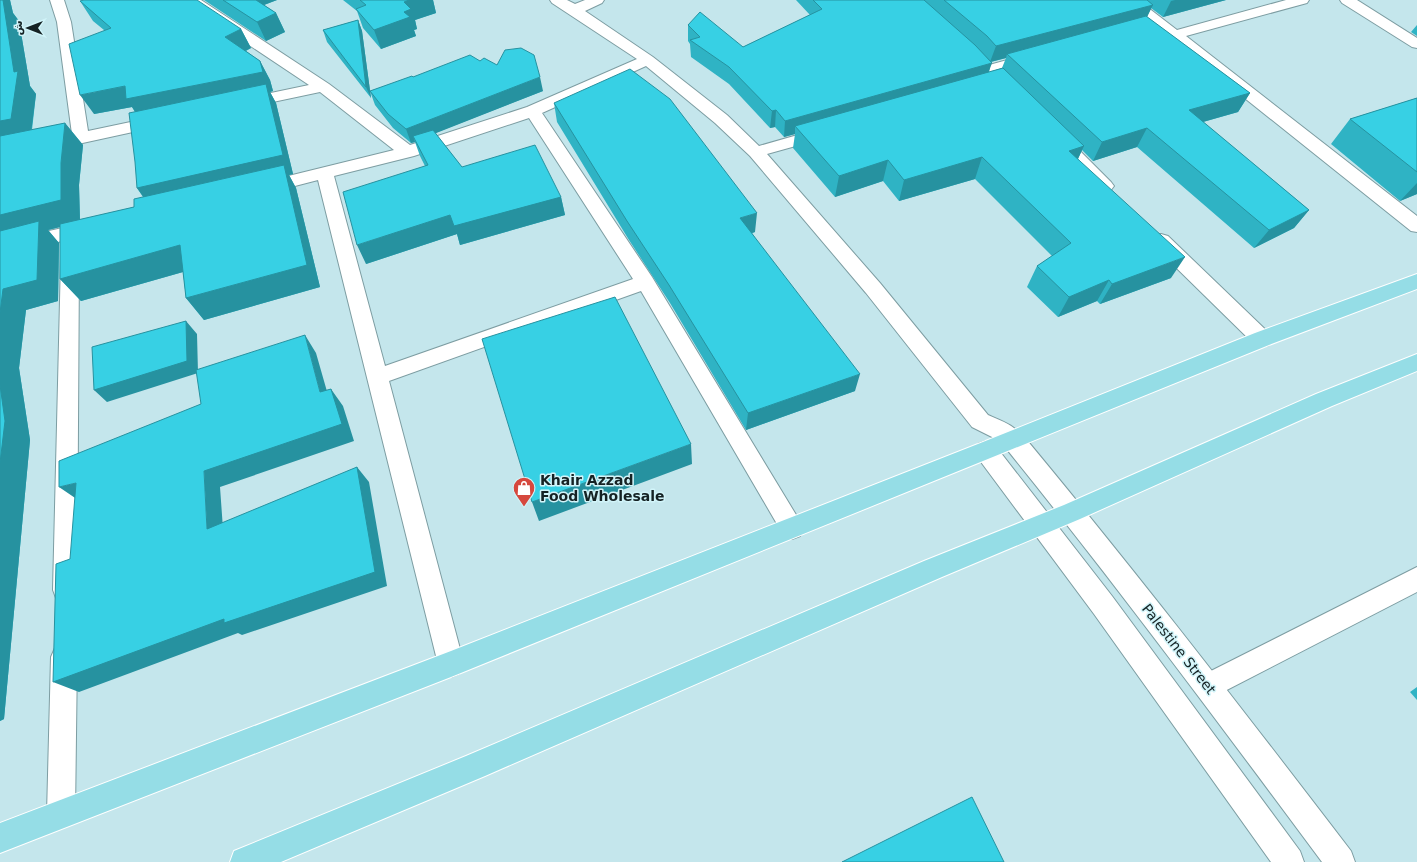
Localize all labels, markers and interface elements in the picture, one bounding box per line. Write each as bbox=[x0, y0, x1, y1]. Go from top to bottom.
north arrow bbox=[8, 8, 48, 48]
text: ش bbox=[12, 20, 25, 36]
place label: Khair Azzad Food Wholesale bbox=[540, 472, 665, 504]
shop icon: Khair Azzad Food Wholesale bbox=[511, 475, 537, 508]
street label: Palestine Street bbox=[1139, 601, 1219, 698]

